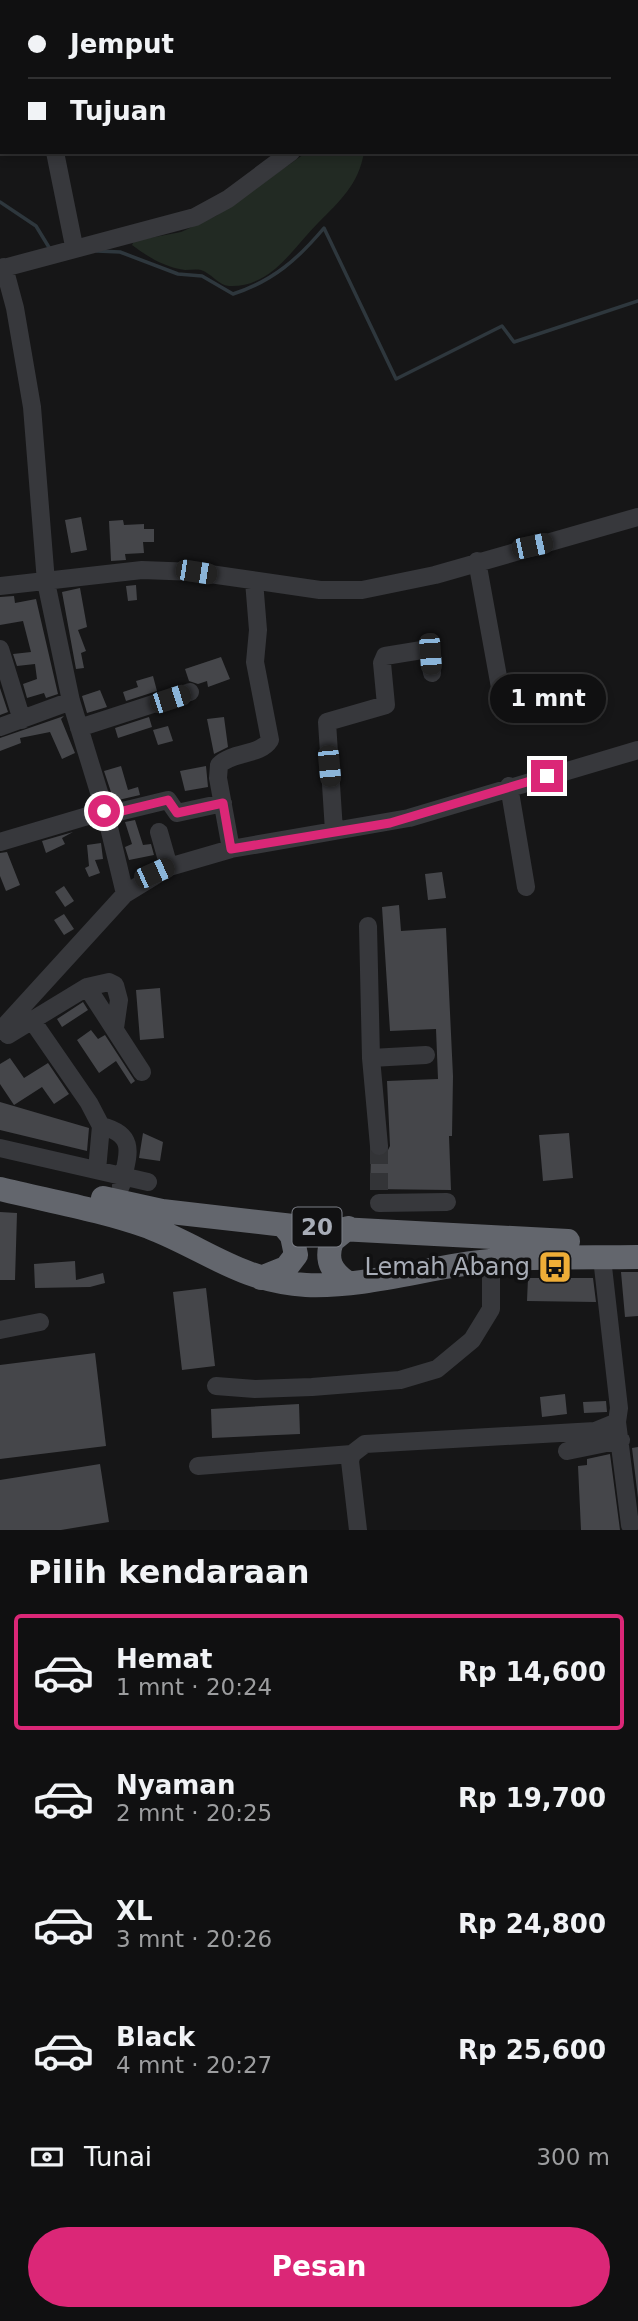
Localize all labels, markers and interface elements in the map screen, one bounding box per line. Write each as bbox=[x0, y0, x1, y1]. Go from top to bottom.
text: Jemput bbox=[70, 29, 174, 59]
text: Tujuan bbox=[70, 96, 167, 126]
car bbox=[510, 531, 555, 561]
car bbox=[174, 558, 219, 586]
car bbox=[419, 632, 442, 676]
callout: 1 mnt bbox=[489, 674, 605, 724]
car bbox=[147, 683, 194, 715]
text: 1 mnt bbox=[510, 685, 586, 711]
car bbox=[317, 744, 342, 788]
route end bbox=[531, 760, 563, 792]
route start bbox=[88, 795, 120, 827]
car bbox=[131, 855, 178, 891]
road number: 20 bbox=[292, 1208, 342, 1246]
bus stop icon: Lemah Abang bbox=[536, 1248, 574, 1286]
place label: Lemah Abang bbox=[365, 1253, 530, 1281]
text: Pilih kendaraan bbox=[28, 1553, 309, 1591]
icon: car bbox=[32, 1641, 95, 1704]
text: Hemat bbox=[116, 1644, 212, 1674]
text: Rp 14,600 bbox=[458, 1657, 606, 1687]
text: 1 mnt · 20:24 bbox=[116, 1674, 272, 1700]
icon: car bbox=[32, 1767, 95, 1830]
text: Nyaman bbox=[116, 1770, 235, 1800]
text: Rp 19,700 bbox=[458, 1783, 606, 1813]
text: 2 mnt · 20:25 bbox=[116, 1800, 272, 1826]
icon: car bbox=[32, 1893, 95, 1956]
text: XL bbox=[116, 1896, 153, 1926]
text: Rp 24,800 bbox=[458, 1909, 606, 1939]
text: 3 mnt · 20:26 bbox=[116, 1926, 272, 1952]
icon: car bbox=[32, 2019, 95, 2082]
text: Black bbox=[116, 2022, 195, 2052]
text: Rp 25,600 bbox=[458, 2035, 606, 2065]
text: 4 mnt · 20:27 bbox=[116, 2052, 272, 2078]
icon: cash bbox=[28, 2138, 66, 2176]
text: Tunai bbox=[84, 2142, 152, 2172]
text: 300 m bbox=[536, 2144, 610, 2170]
button: Pesan bbox=[28, 2227, 610, 2307]

